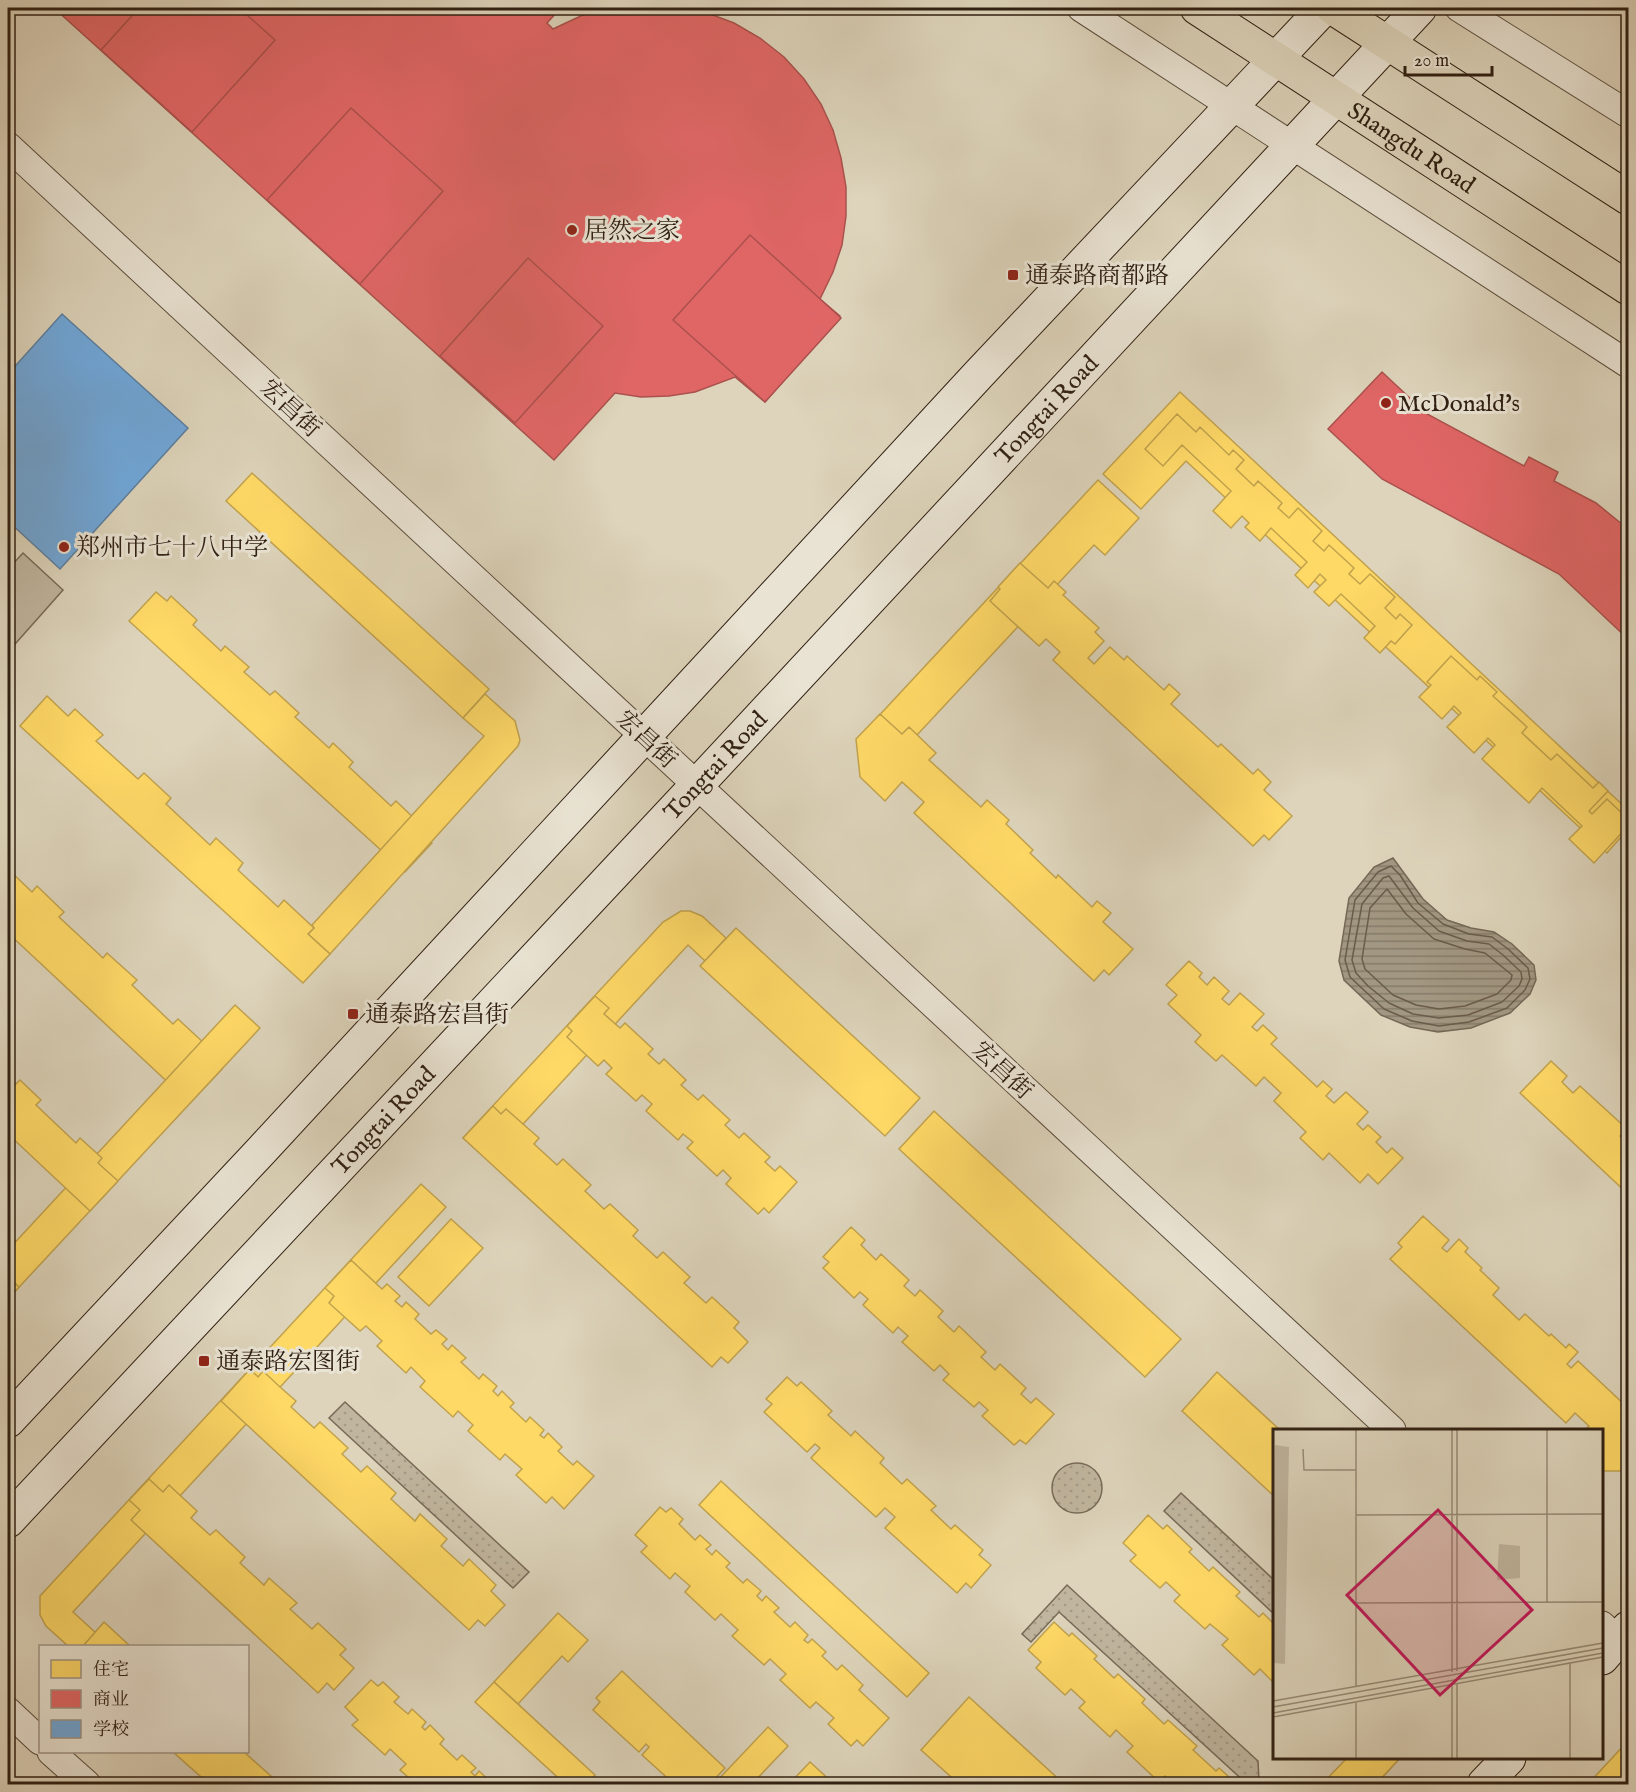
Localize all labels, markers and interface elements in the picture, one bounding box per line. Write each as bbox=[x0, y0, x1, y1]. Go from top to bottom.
scale bar bbox=[1405, 39, 1492, 77]
text: 20 m bbox=[1414, 50, 1449, 73]
street label: Shangdu Road bbox=[1341, 96, 1481, 202]
place label: 居然之家 bbox=[584, 216, 680, 247]
marker: 居然之家 bbox=[565, 223, 579, 237]
place label: 通泰路商都路 bbox=[1025, 261, 1169, 292]
marker: 通泰路商都路 bbox=[1006, 268, 1020, 282]
street label: Tongtai Road bbox=[989, 349, 1106, 472]
street label: 宏昌街 bbox=[253, 373, 327, 445]
place label: McDonald's bbox=[1398, 389, 1520, 420]
marker: McDonald's bbox=[1379, 396, 1393, 410]
place label: 郑州市七十八中学 bbox=[76, 533, 268, 564]
marker: 郑州市七十八中学 bbox=[57, 540, 71, 554]
street label: 宏昌街 bbox=[609, 704, 683, 776]
street label: Tongtai Road bbox=[658, 705, 775, 828]
place label: 通泰路宏昌街 bbox=[365, 1000, 509, 1031]
marker: 通泰路宏昌街 bbox=[346, 1007, 360, 1021]
street label: 宏昌街 bbox=[965, 1035, 1039, 1107]
street label: Tongtai Road bbox=[326, 1060, 443, 1182]
place label: 通泰路宏图街 bbox=[216, 1347, 360, 1378]
marker: 通泰路宏图街 bbox=[197, 1354, 211, 1368]
inset map bbox=[1273, 1429, 1603, 1759]
legend bbox=[39, 1645, 249, 1753]
text: 住宅 bbox=[93, 1659, 129, 1682]
text: 商业 bbox=[93, 1689, 129, 1712]
text: 学校 bbox=[93, 1719, 129, 1742]

